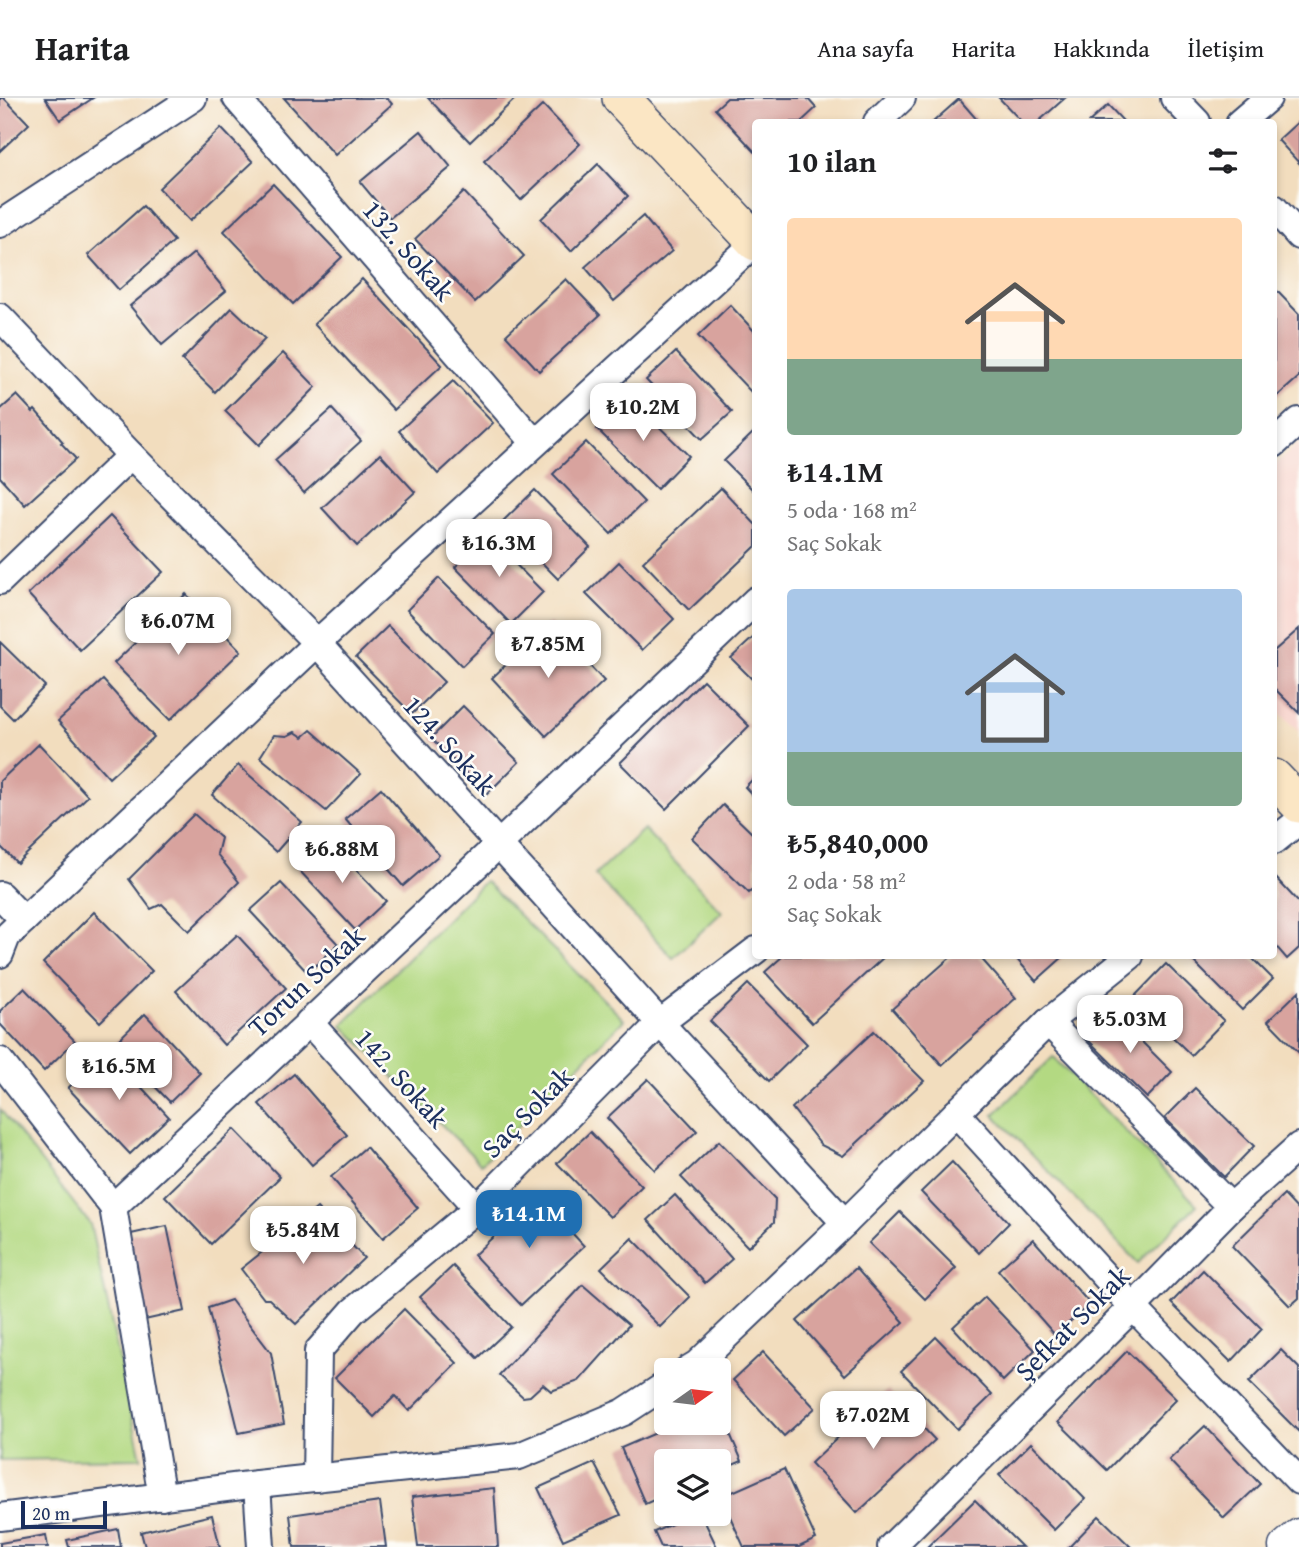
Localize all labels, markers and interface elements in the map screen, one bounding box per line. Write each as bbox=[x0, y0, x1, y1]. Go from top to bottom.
text: Harita bbox=[35, 24, 130, 72]
text: Ana sayfa bbox=[817, 31, 914, 66]
text: Harita bbox=[952, 31, 1016, 66]
text: Hakkında bbox=[1054, 31, 1150, 66]
text: İletişim bbox=[1188, 31, 1264, 66]
text: 10 ilan bbox=[787, 139, 876, 183]
icon: filters bbox=[1204, 142, 1242, 180]
street label: 132. Sokak bbox=[354, 190, 466, 310]
icon: home bbox=[952, 264, 1078, 390]
pin: ₺10.2M bbox=[586, 384, 700, 443]
text: ₺10.2M bbox=[606, 389, 680, 422]
text: ₺14.1M bbox=[787, 449, 883, 493]
text: 5 oda · 168 m² bbox=[787, 493, 917, 526]
pin: ₺16.3M bbox=[442, 519, 556, 579]
text: ₺16.3M bbox=[462, 525, 536, 558]
text: Saç Sokak bbox=[787, 526, 882, 559]
pin: ₺6.07M bbox=[121, 598, 235, 657]
text: ₺6.07M bbox=[141, 603, 215, 636]
pin: ₺7.85M bbox=[491, 620, 605, 680]
text: ₺7.85M bbox=[511, 626, 585, 659]
icon: home bbox=[952, 635, 1078, 761]
street label: 124. Sokak bbox=[394, 685, 507, 805]
text: ₺5,840,000 bbox=[787, 820, 928, 864]
pin: ₺6.88M bbox=[285, 826, 399, 885]
text: ₺6.88M bbox=[305, 831, 379, 864]
text: 2 oda · 58 m² bbox=[787, 864, 906, 897]
text: Saç Sokak bbox=[787, 897, 882, 930]
street label: Torun Sokak bbox=[238, 915, 374, 1046]
pin: ₺5.03M bbox=[1073, 996, 1187, 1055]
text: ₺5.03M bbox=[1093, 1001, 1167, 1034]
street label: 142. Sokak bbox=[346, 1018, 459, 1138]
pin: ₺16.5M bbox=[62, 1042, 176, 1102]
text: ₺16.5M bbox=[82, 1048, 156, 1081]
street label: Saç Sokak bbox=[471, 1056, 582, 1167]
pin: ₺14.1M bbox=[472, 1190, 586, 1250]
text: ₺14.1M bbox=[492, 1196, 566, 1229]
pin: ₺5.84M bbox=[246, 1206, 360, 1266]
text: ₺5.84M bbox=[266, 1212, 340, 1245]
street label: Şefkat Sokak bbox=[1004, 1255, 1139, 1390]
north arrow bbox=[654, 1358, 732, 1435]
map controls bbox=[654, 1358, 731, 1526]
pin: ₺7.02M bbox=[816, 1392, 930, 1451]
text: ₺7.02M bbox=[836, 1397, 910, 1430]
button: layers bbox=[654, 1449, 731, 1526]
scale bar bbox=[21, 1498, 107, 1530]
text: 20 m bbox=[32, 1499, 70, 1527]

